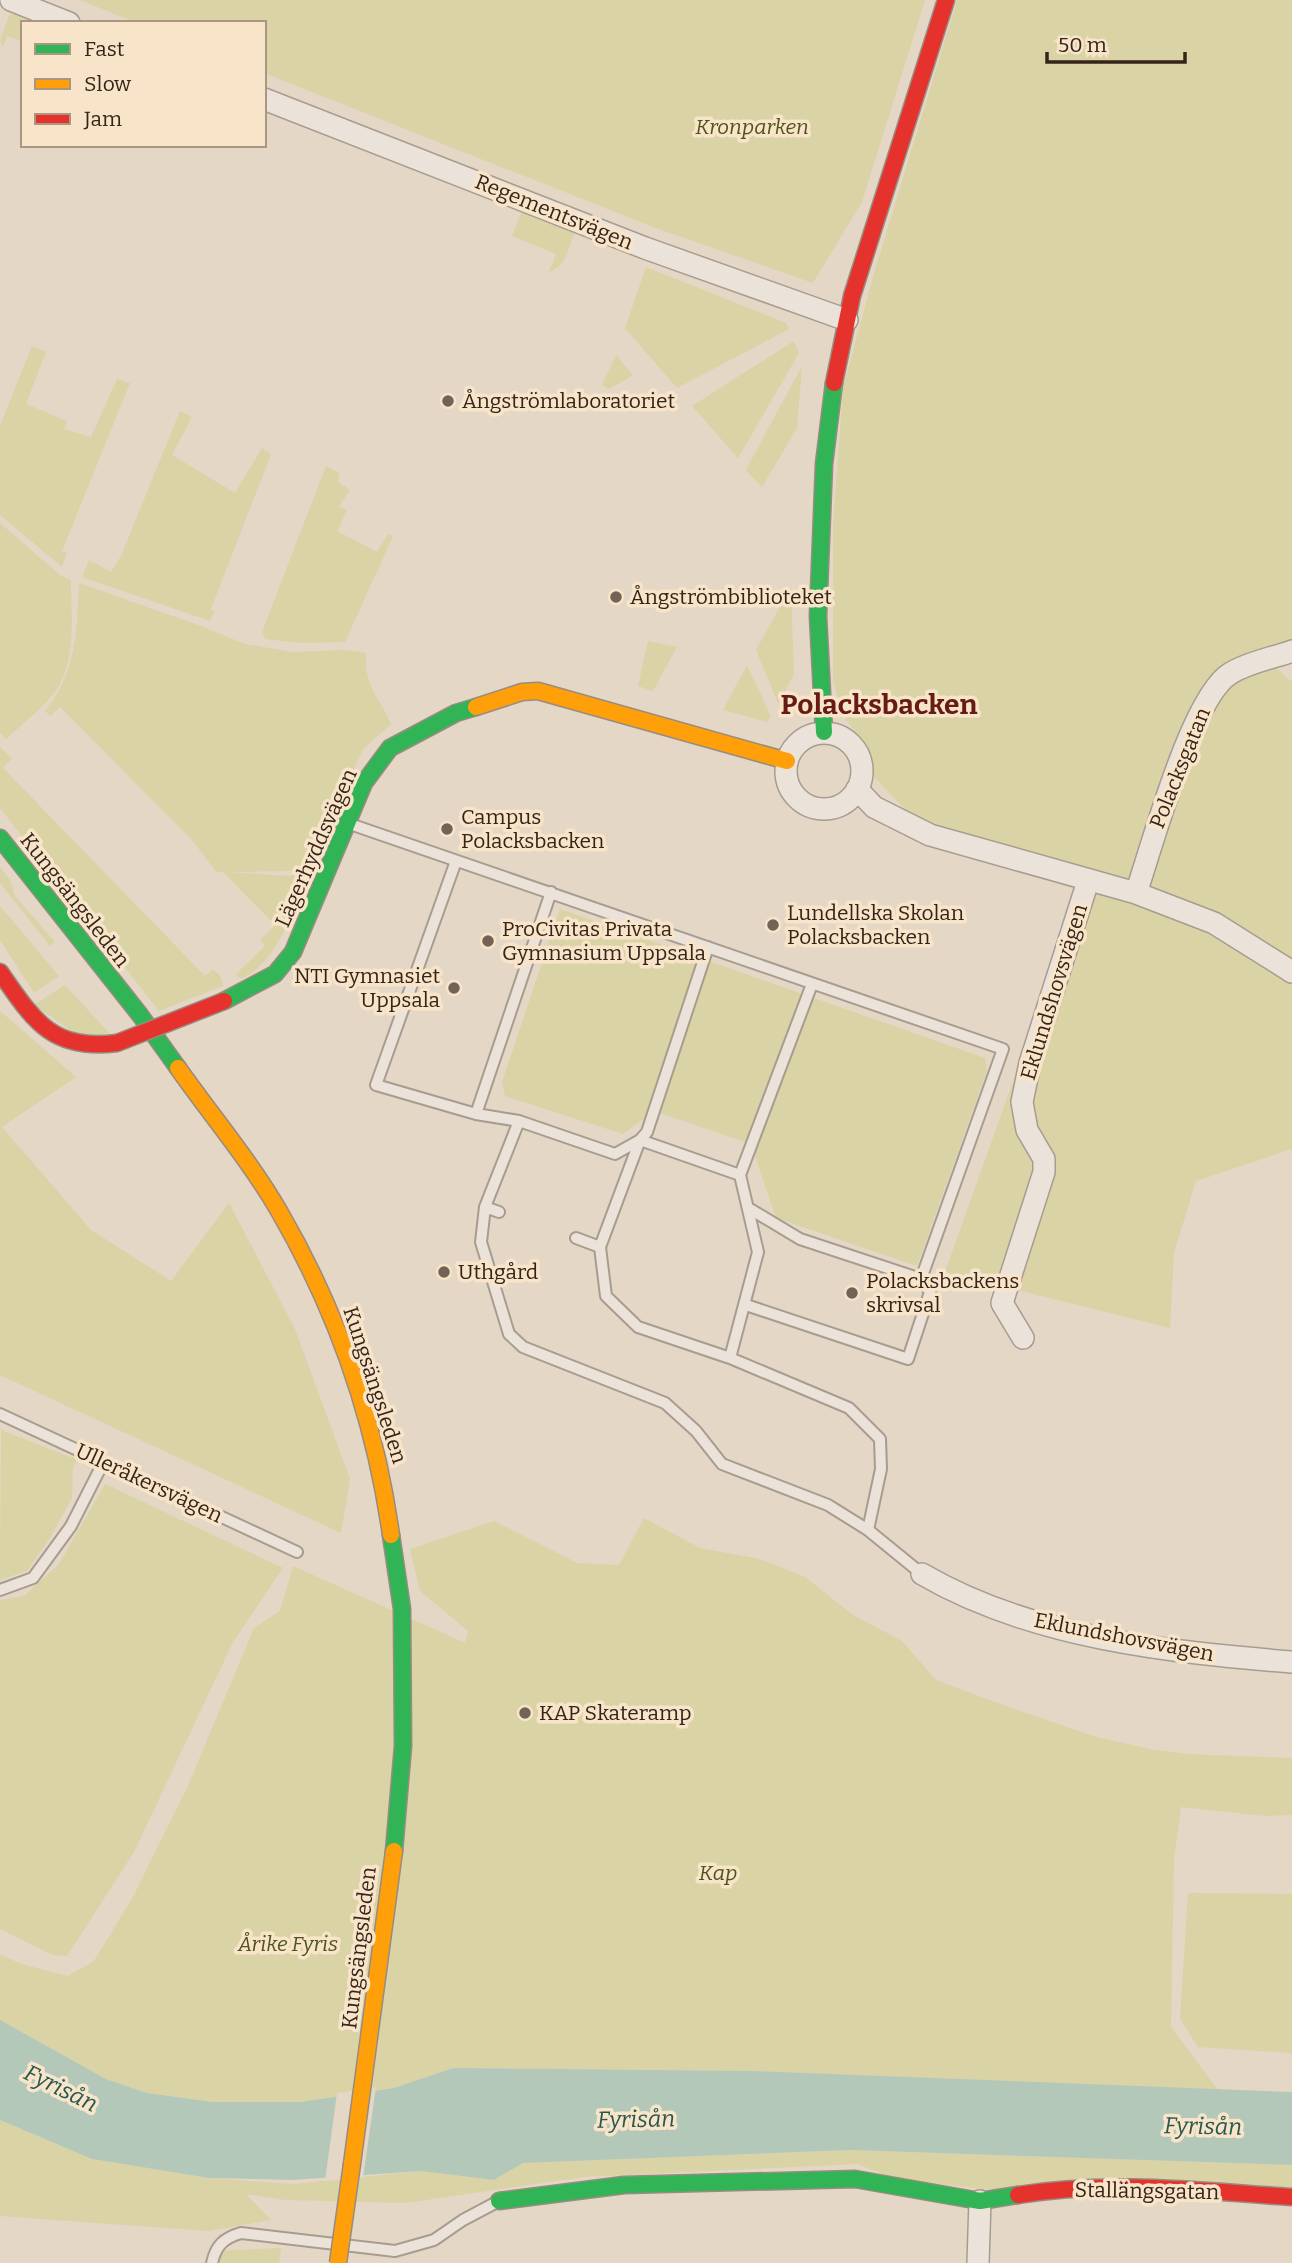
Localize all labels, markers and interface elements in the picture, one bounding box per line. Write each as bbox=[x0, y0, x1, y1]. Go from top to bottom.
legend bbox=[21, 21, 266, 147]
scale bar bbox=[1047, 21, 1185, 65]
text: 50 m bbox=[1058, 32, 1107, 58]
text: Fast bbox=[84, 36, 125, 62]
text: Slow bbox=[84, 71, 131, 97]
text: Jam bbox=[83, 106, 122, 132]
park label: Kronparken bbox=[695, 114, 809, 140]
street label: Regementsvägen bbox=[471, 168, 637, 256]
place label: Ångströmlaboratoriet bbox=[462, 388, 676, 414]
marker: Ångströmlaboratoriet bbox=[440, 393, 456, 409]
place label: Ångströmbiblioteket bbox=[630, 584, 832, 610]
marker: Ångströmbiblioteket bbox=[608, 589, 624, 605]
district label: Polacksbacken bbox=[781, 688, 978, 721]
street label: Polacksgatan bbox=[1144, 704, 1216, 832]
street label: Lägerhyddsvägen bbox=[269, 765, 363, 931]
place label: Campus Polacksbacken bbox=[461, 804, 604, 854]
marker: Campus Polacksbacken bbox=[439, 821, 455, 837]
street label: Kungsängsleden bbox=[15, 828, 135, 972]
place label: Lundellska Skolan Polacksbacken bbox=[787, 900, 964, 950]
street label: Eklundshovsvägen bbox=[1015, 901, 1093, 1083]
place label: ProCivitas Privata Gymnasium Uppsala bbox=[502, 916, 707, 966]
marker: Lundellska Skolan Polacksbacken bbox=[765, 917, 781, 933]
marker: ProCivitas Privata Gymnasium Uppsala bbox=[480, 933, 496, 949]
place label: NTI Gymnasiet Uppsala bbox=[294, 963, 441, 1013]
marker: NTI Gymnasiet Uppsala bbox=[446, 980, 462, 996]
place label: Uthgård bbox=[458, 1259, 538, 1285]
marker: Uthgård bbox=[436, 1264, 452, 1280]
place label: Polacksbackens skrivsal bbox=[866, 1268, 1019, 1318]
marker: Polacksbackens skrivsal bbox=[844, 1285, 860, 1301]
street label: Kungsängsleden bbox=[337, 1303, 413, 1467]
street label: Ulleråkersvägen bbox=[71, 1438, 227, 1528]
street label: Eklundshovsvägen bbox=[1032, 1607, 1216, 1667]
place label: KAP Skateramp bbox=[539, 1700, 691, 1726]
marker: KAP Skateramp bbox=[517, 1705, 533, 1721]
park label: Kap bbox=[699, 1860, 737, 1886]
street label: Kungsängsleden bbox=[336, 1865, 382, 2031]
park label: Årike Fyris bbox=[237, 1931, 338, 1957]
water label: Fyrisån bbox=[20, 2058, 102, 2118]
water label: Fyrisån bbox=[597, 2104, 675, 2134]
water label: Fyrisån bbox=[1164, 2111, 1242, 2141]
street label: Stallängsgatan bbox=[1075, 2177, 1219, 2205]

